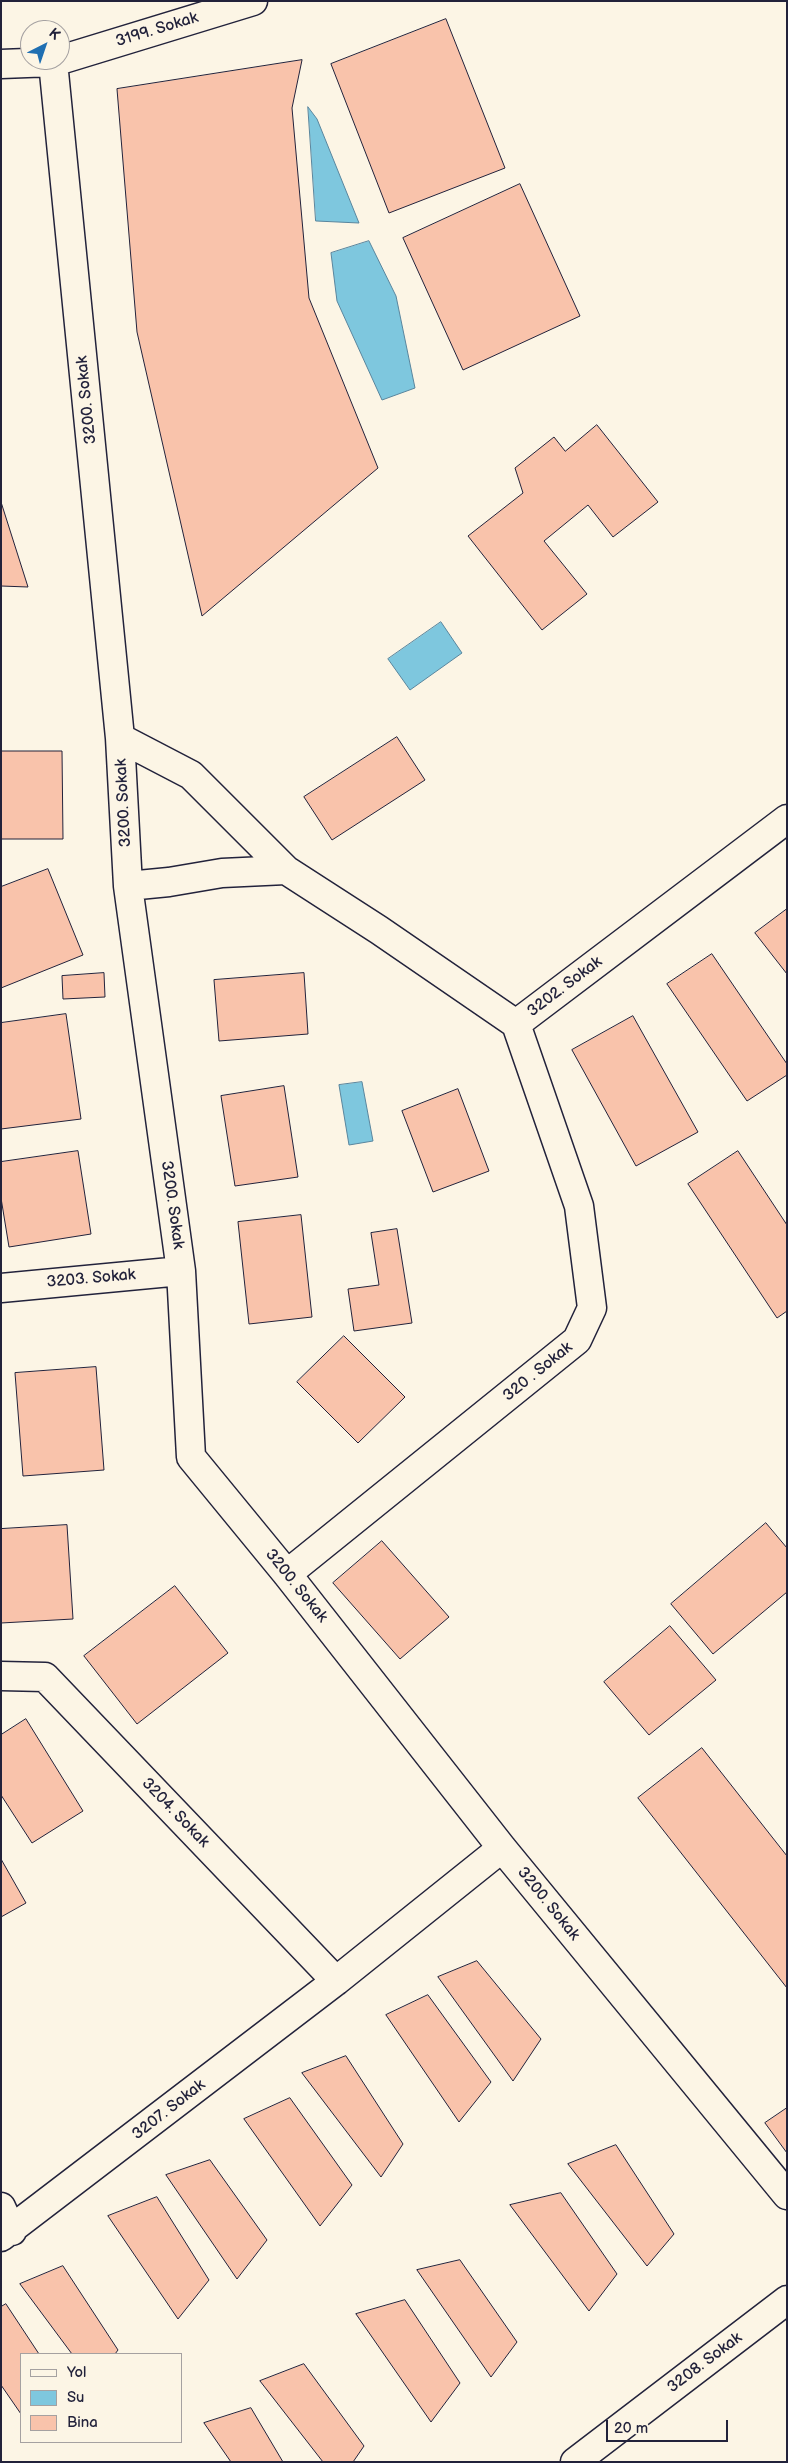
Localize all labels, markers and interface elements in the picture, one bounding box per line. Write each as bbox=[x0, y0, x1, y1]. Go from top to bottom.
street label: 3199. Sokak bbox=[113, 8, 201, 52]
north arrow bbox=[20, 20, 70, 70]
text: K bbox=[45, 25, 64, 44]
street label: 3200. Sokak bbox=[73, 355, 101, 445]
street label: 3200. Sokak bbox=[112, 758, 136, 848]
street label: 3202. Sokak bbox=[524, 953, 606, 1021]
street label: 3200. Sokak bbox=[156, 1160, 188, 1250]
street label: 3203. Sokak bbox=[46, 1266, 136, 1292]
street label: 320 . Sokak bbox=[499, 1338, 577, 1406]
street label: 3200. Sokak bbox=[261, 1545, 331, 1627]
street label: 3204. Sokak bbox=[137, 1774, 213, 1852]
street label: 3200. Sokak bbox=[513, 1863, 583, 1945]
street label: 3207. Sokak bbox=[129, 2076, 209, 2144]
street label: 3208. Sokak bbox=[664, 2329, 746, 2397]
legend bbox=[20, 2353, 182, 2443]
text: Yol bbox=[67, 2363, 86, 2382]
text: Su bbox=[67, 2388, 84, 2407]
scale bar bbox=[608, 2410, 730, 2442]
text: Bina bbox=[67, 2413, 98, 2432]
text: 20 m bbox=[614, 2419, 648, 2438]

